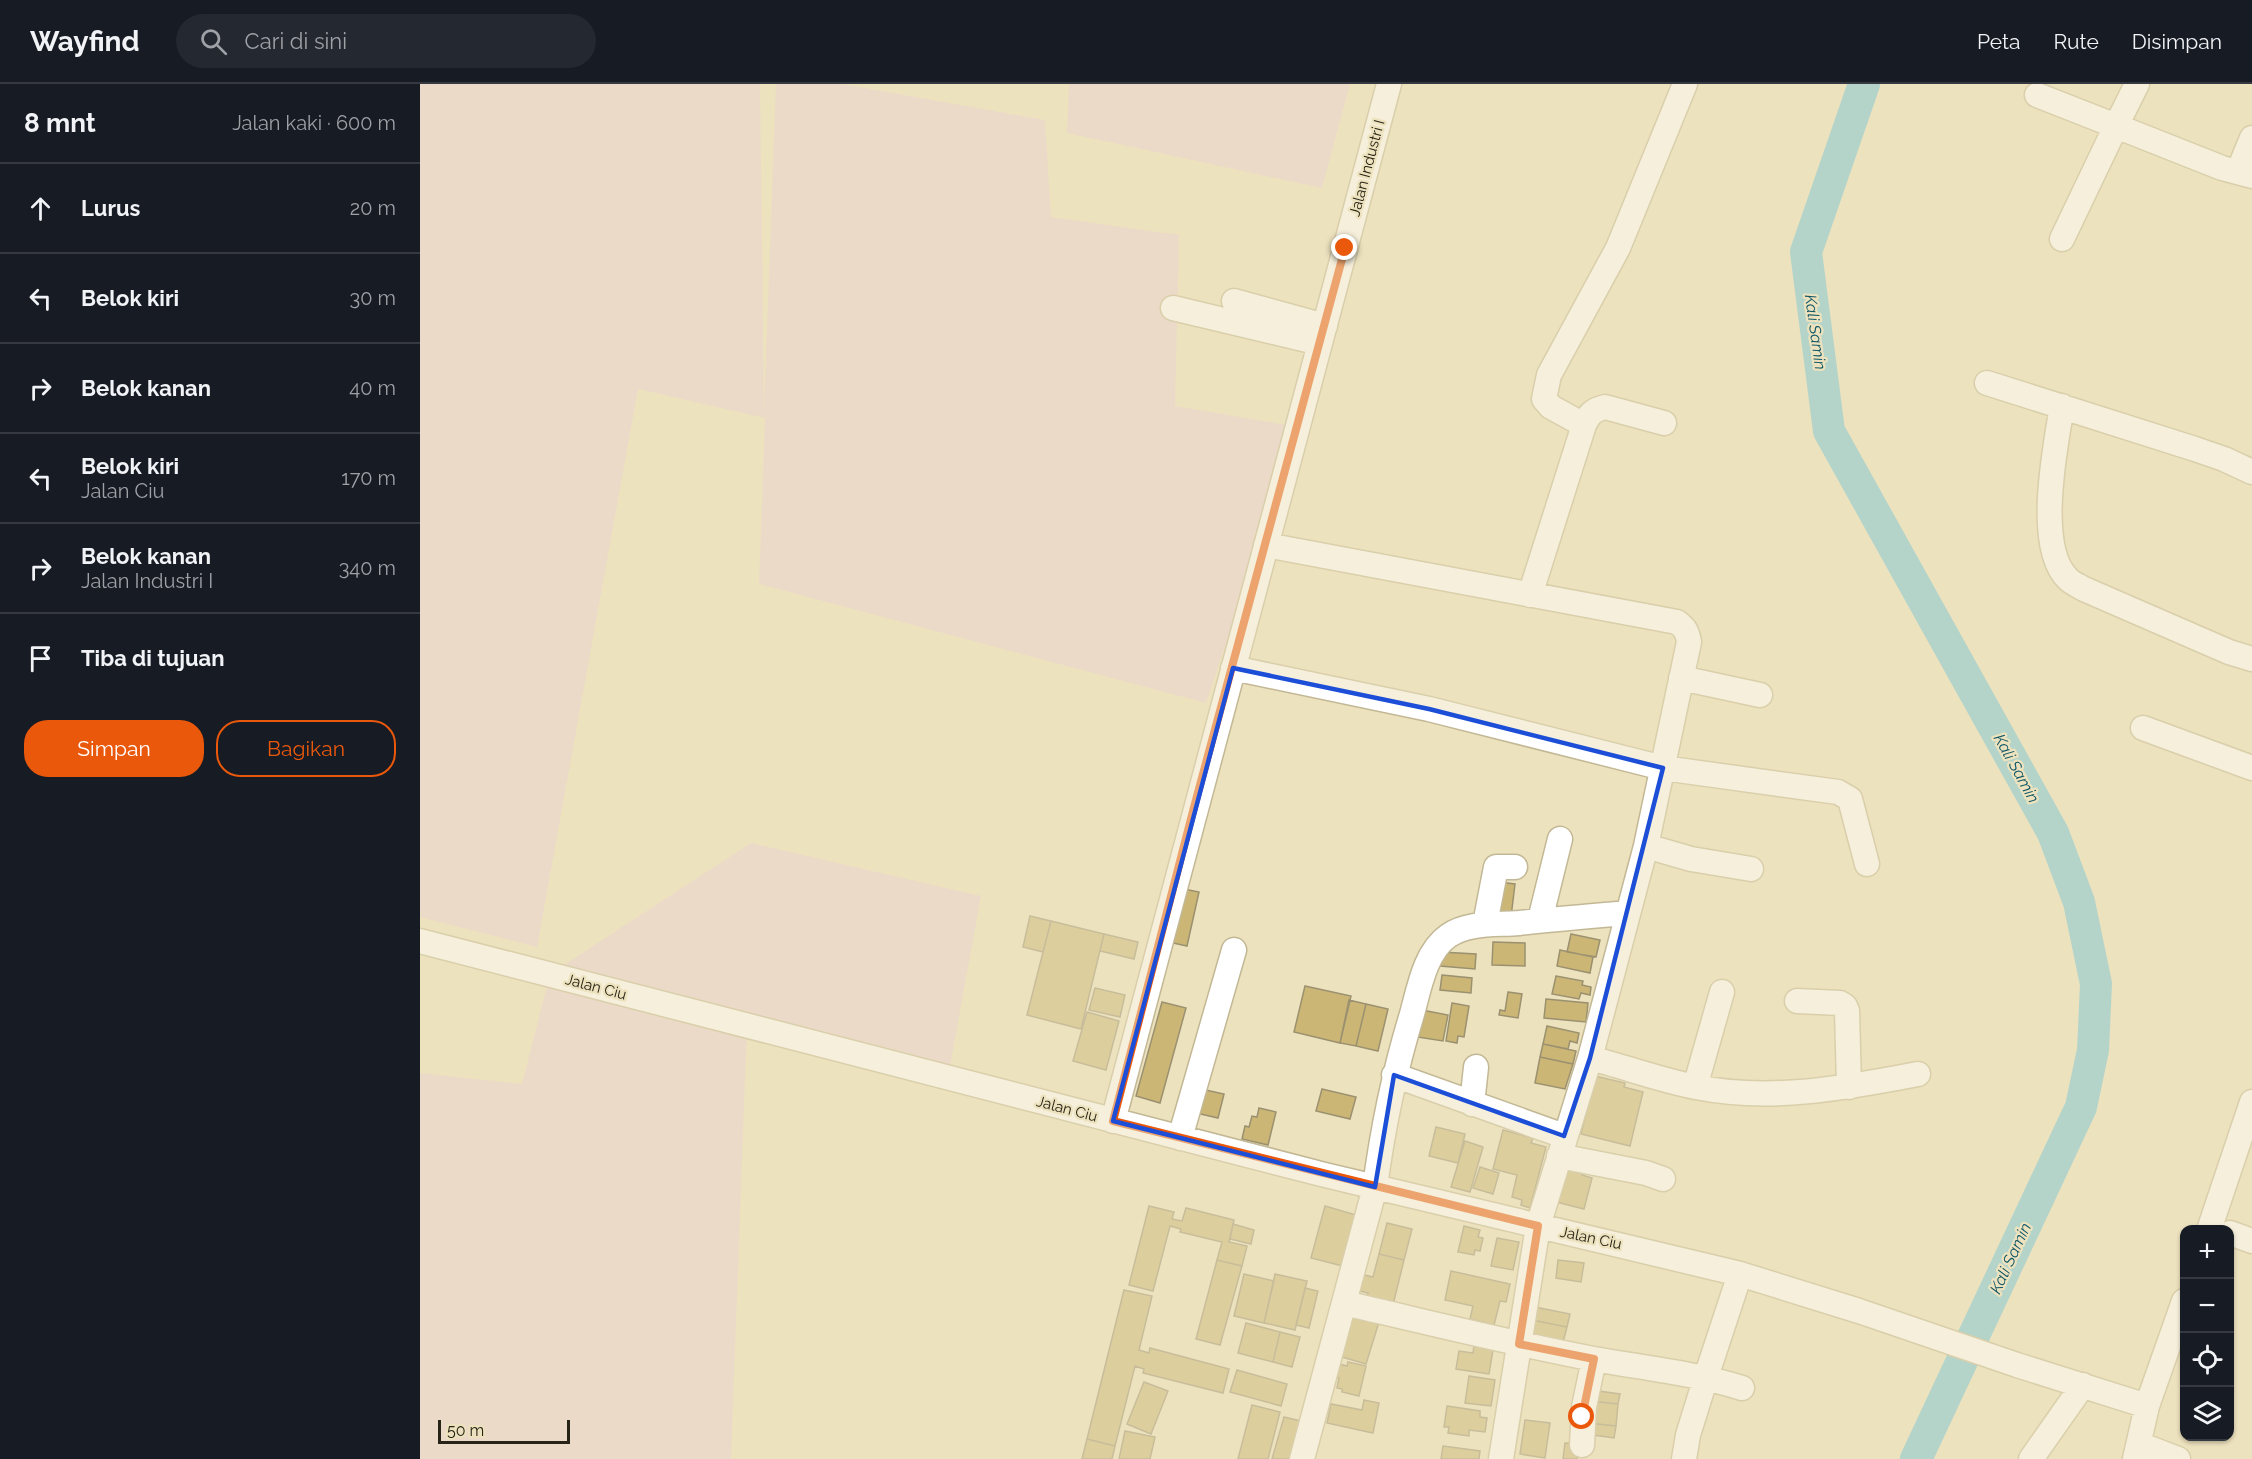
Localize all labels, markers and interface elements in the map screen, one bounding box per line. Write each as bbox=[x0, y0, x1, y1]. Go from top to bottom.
search box bbox=[176, 14, 596, 68]
text: Wayfind bbox=[30, 25, 140, 58]
icon: search bbox=[197, 25, 230, 58]
text: Cari di sini bbox=[245, 28, 347, 54]
text: Peta bbox=[1977, 29, 2021, 54]
text: Rute bbox=[2054, 29, 2099, 54]
text: Disimpan bbox=[2132, 29, 2222, 54]
text: 8 mnt bbox=[24, 108, 96, 138]
text: Jalan kaki · 600 m bbox=[232, 111, 396, 135]
street label: Jalan Industri I bbox=[1345, 118, 1389, 218]
icon: ahead bbox=[24, 192, 57, 225]
text: Lurus bbox=[81, 195, 140, 221]
text: 20 m bbox=[350, 196, 396, 220]
route end bbox=[1331, 234, 1357, 260]
icon: left bbox=[24, 282, 57, 315]
text: Belok kiri bbox=[81, 285, 179, 311]
text: 30 m bbox=[350, 286, 396, 310]
water label: Kali Samin bbox=[1801, 293, 1830, 371]
icon: right bbox=[24, 372, 57, 405]
text: Belok kanan bbox=[81, 375, 211, 401]
text: 40 m bbox=[349, 376, 396, 400]
text: Belok kiri bbox=[81, 453, 179, 479]
icon: left bbox=[24, 462, 57, 495]
text: 170 m bbox=[341, 466, 396, 490]
text: Jalan Ciu bbox=[81, 479, 164, 503]
text: Belok kanan bbox=[81, 543, 211, 569]
icon: right bbox=[24, 552, 57, 585]
text: 340 m bbox=[339, 556, 396, 580]
text: Jalan Industri I bbox=[81, 569, 213, 593]
icon: arrive bbox=[24, 642, 57, 675]
text: Tiba di tujuan bbox=[81, 645, 224, 671]
button: Simpan bbox=[24, 720, 204, 777]
button: Bagikan bbox=[216, 720, 396, 777]
water label: Kali Samin bbox=[1990, 730, 2043, 806]
street label: Jalan Ciu bbox=[563, 970, 629, 1004]
street label: Jalan Ciu bbox=[1034, 1092, 1100, 1126]
water label: Kali Samin bbox=[1986, 1220, 2035, 1297]
street label: Jalan Ciu bbox=[1559, 1223, 1624, 1253]
map controls bbox=[2180, 1225, 2234, 1441]
button: + bbox=[2180, 1225, 2234, 1279]
button: − bbox=[2180, 1279, 2234, 1333]
button: locate bbox=[2180, 1333, 2234, 1387]
button: layers bbox=[2180, 1387, 2234, 1441]
route start bbox=[1568, 1403, 1594, 1429]
scale bar bbox=[438, 1417, 570, 1444]
text: 50 m bbox=[447, 1421, 484, 1440]

